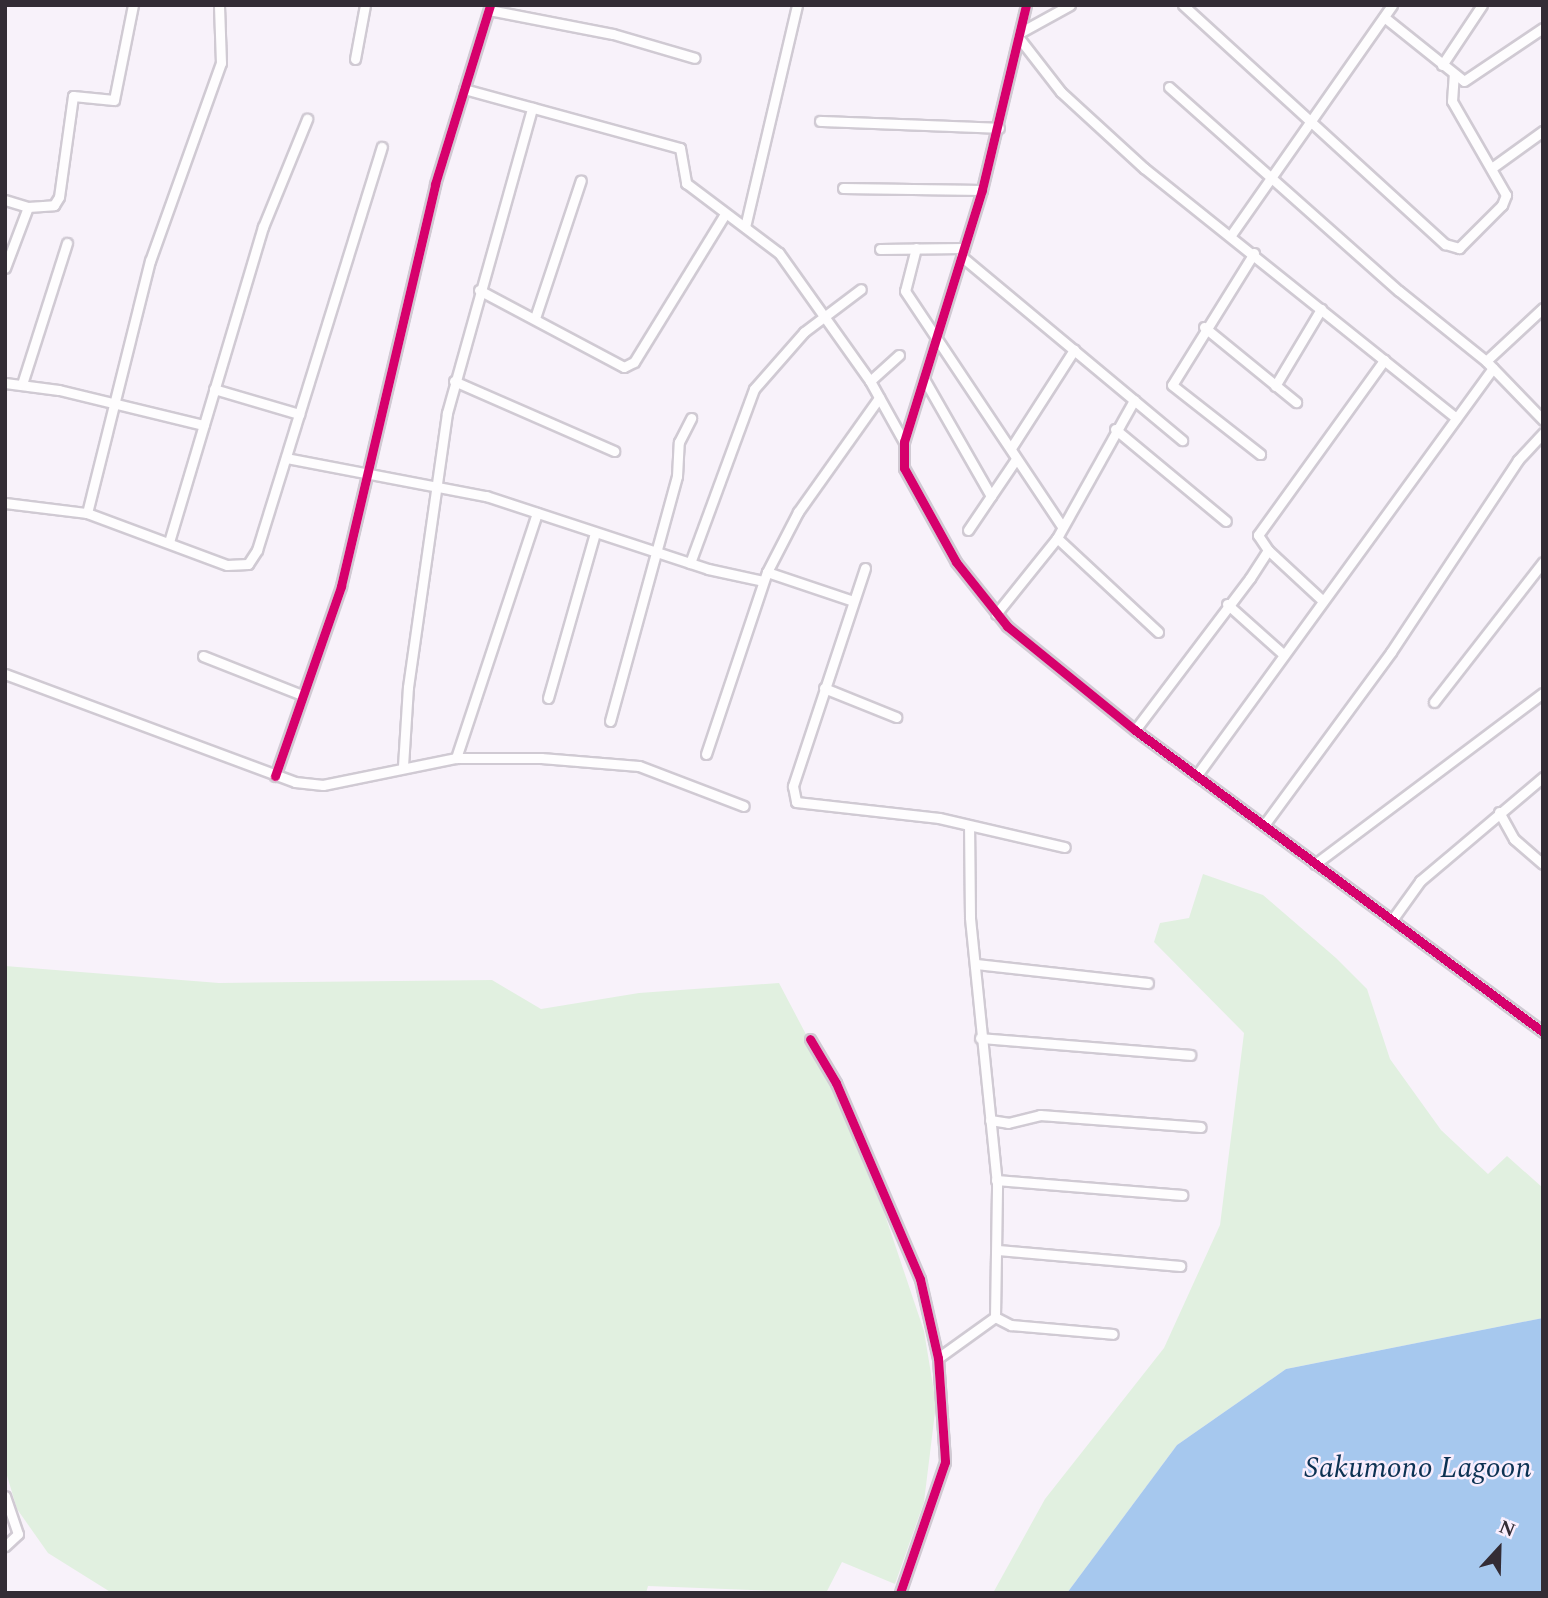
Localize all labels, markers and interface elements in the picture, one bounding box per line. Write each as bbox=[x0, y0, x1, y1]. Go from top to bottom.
water label: Sakumono Lagoon bbox=[1304, 1450, 1532, 1486]
text: N bbox=[1494, 1513, 1520, 1545]
north arrow bbox=[1464, 1514, 1534, 1584]

